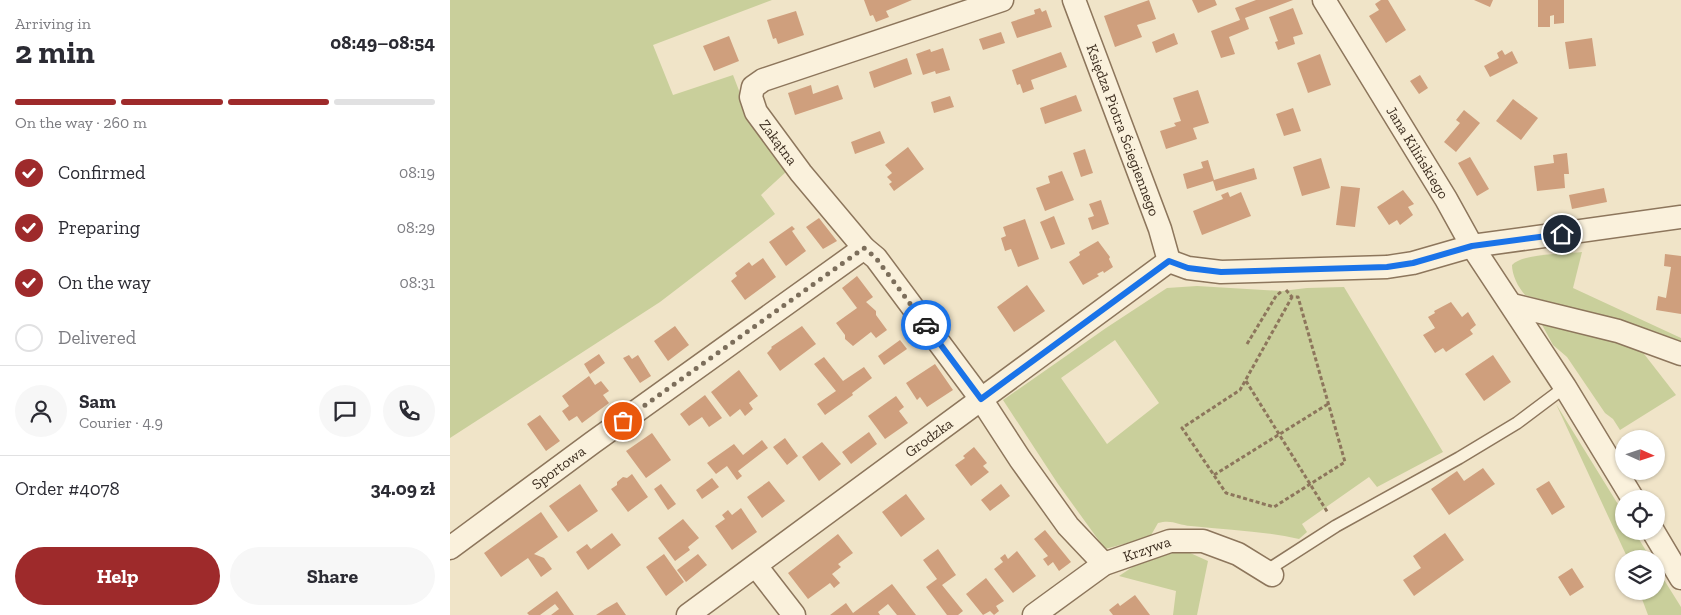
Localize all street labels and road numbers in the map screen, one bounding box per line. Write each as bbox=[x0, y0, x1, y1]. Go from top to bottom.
street label: Księdza Piotra Ściegiennego bbox=[1082, 42, 1163, 219]
street label: Jana Kilińskiego bbox=[1382, 103, 1453, 202]
street label: Zakątna bbox=[756, 116, 801, 169]
street label: Grodzka bbox=[901, 414, 956, 461]
street label: Sportowa bbox=[528, 442, 589, 493]
street label: Krzywa bbox=[1121, 532, 1173, 566]

